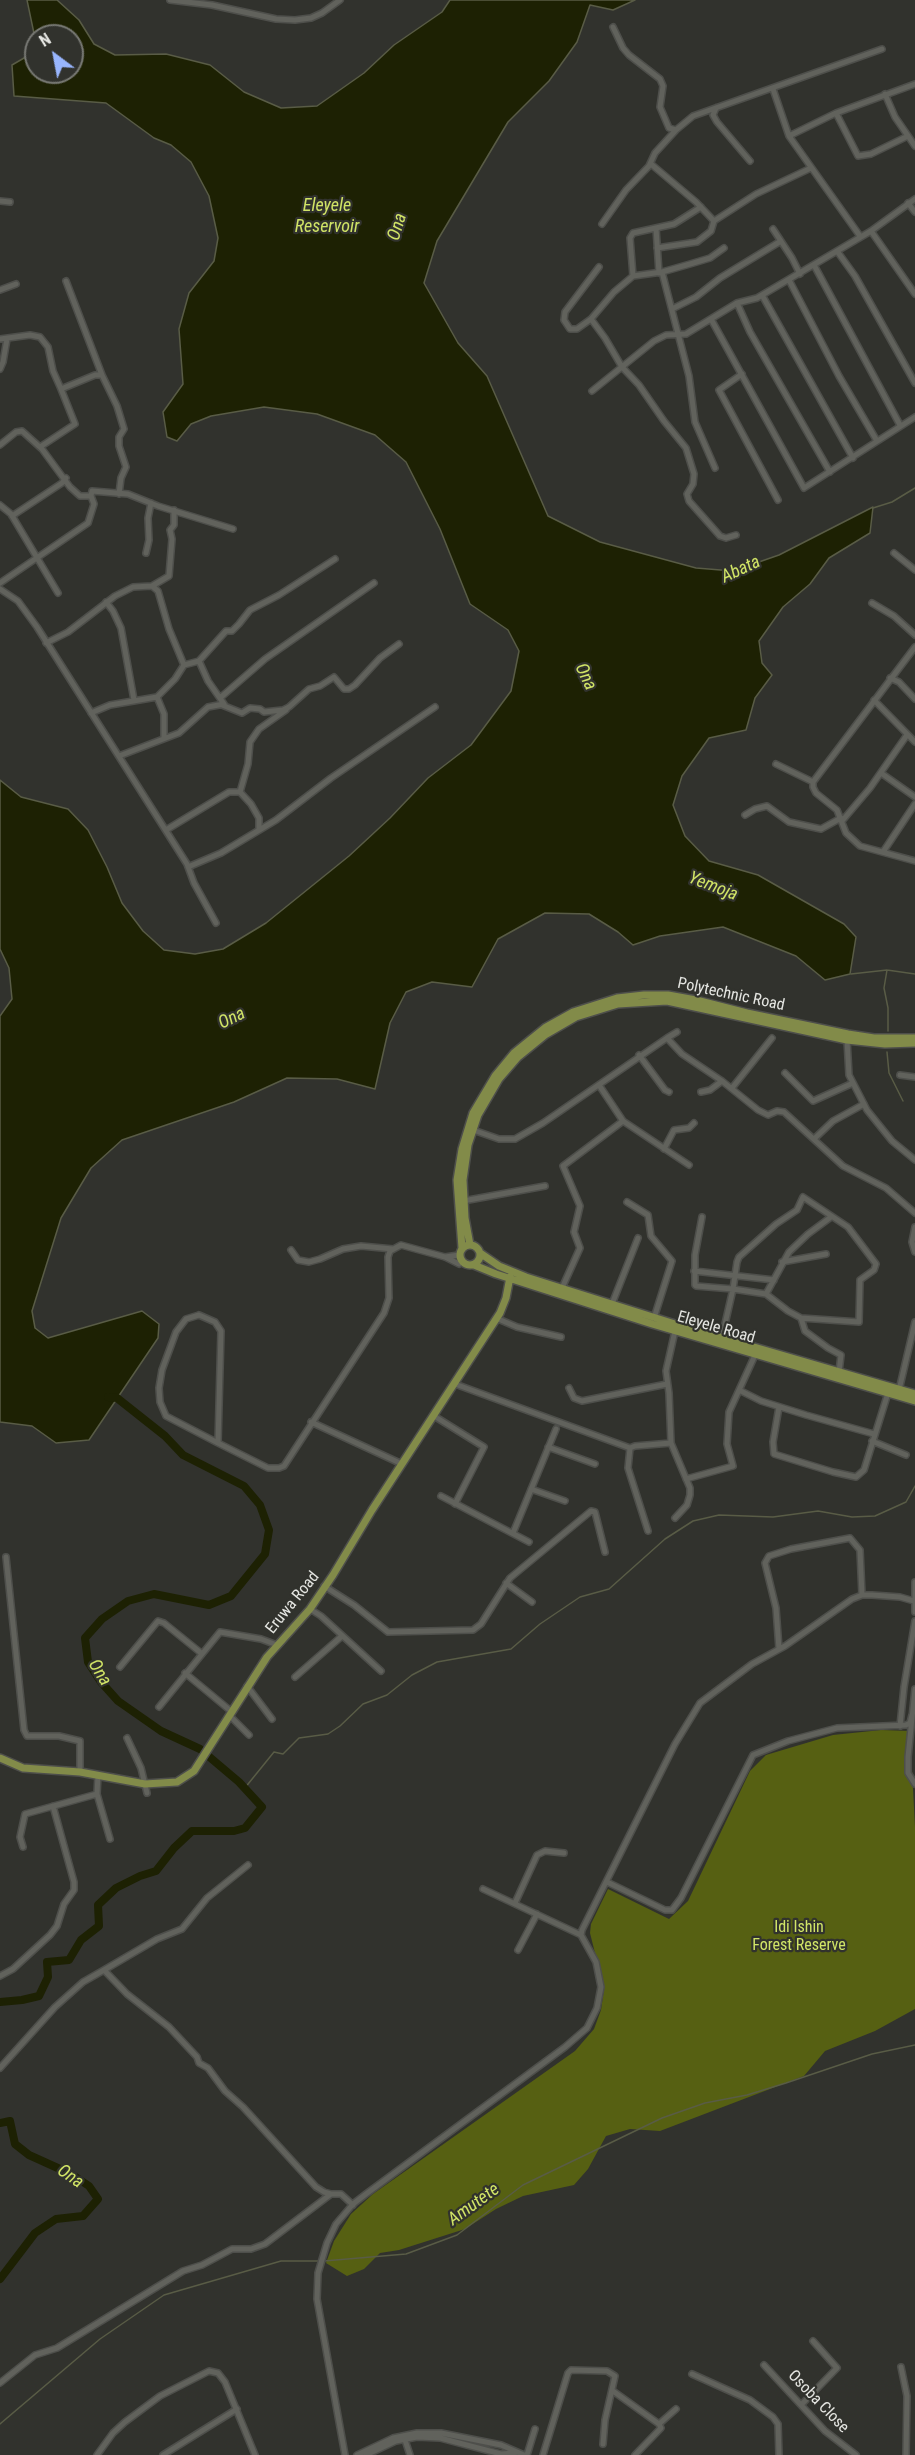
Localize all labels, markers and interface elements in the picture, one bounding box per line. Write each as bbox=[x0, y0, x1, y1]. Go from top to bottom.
north arrow bbox=[24, 24, 84, 84]
text: N bbox=[36, 29, 54, 51]
water label: Eleyele Reservoir bbox=[295, 195, 359, 238]
water label: Ona bbox=[384, 211, 412, 243]
water label: Abata bbox=[718, 552, 764, 588]
water label: Ona bbox=[569, 660, 601, 694]
water label: Yemoja bbox=[685, 868, 741, 906]
street label: Polytechnic Road bbox=[676, 974, 786, 1016]
water label: Ona bbox=[215, 1003, 249, 1035]
street label: Eleyele Road bbox=[675, 1308, 757, 1348]
street label: Eruwa Road bbox=[262, 1568, 324, 1638]
water label: Ona bbox=[83, 1656, 115, 1690]
park label: Idi Ishin Forest Reserve bbox=[752, 1918, 846, 1956]
water label: Ona bbox=[53, 2160, 87, 2194]
water label: Amutete bbox=[444, 2179, 504, 2231]
street label: Osoba Close bbox=[783, 2367, 853, 2437]

